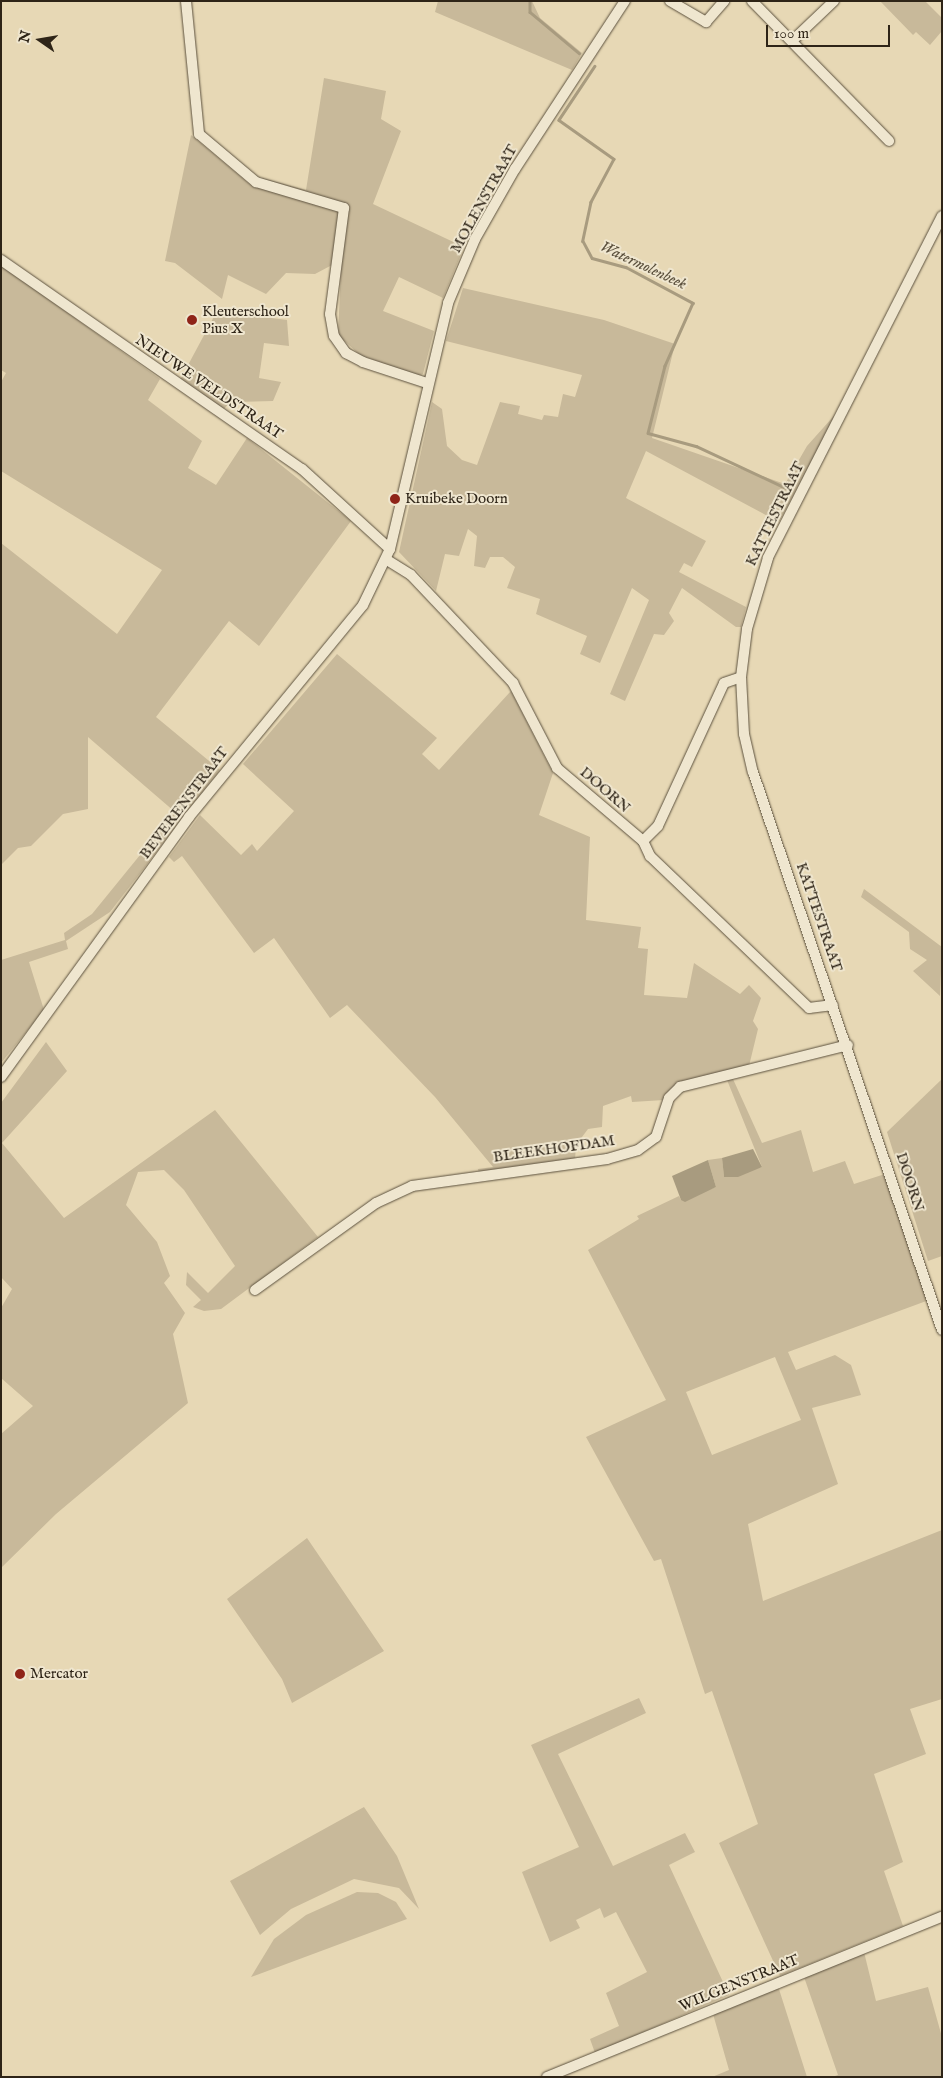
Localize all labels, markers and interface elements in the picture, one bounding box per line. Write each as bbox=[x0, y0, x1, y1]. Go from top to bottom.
north arrow bbox=[15, 15, 65, 65]
scale bar bbox=[768, 15, 892, 47]
text: 100 m bbox=[774, 24, 809, 43]
text: N bbox=[15, 29, 36, 45]
street label: MOLENSTRAAT bbox=[447, 142, 521, 256]
water label: Watermolenbeek bbox=[597, 238, 689, 294]
place label: Kleuterschool Pius X bbox=[202, 302, 289, 337]
marker: Kleuterschool Pius X bbox=[186, 314, 198, 326]
street label: NIEUWE VELDSTRAAT bbox=[132, 331, 286, 443]
street label: KATTESTRAAT bbox=[742, 459, 808, 569]
place label: Kruibeke Doorn bbox=[405, 490, 508, 508]
marker: Kruibeke Doorn bbox=[389, 493, 401, 505]
street label: BEVERENSTRAAT bbox=[136, 743, 232, 863]
street label: DOORN bbox=[576, 763, 634, 817]
street label: KATTESTRAAT bbox=[792, 860, 846, 974]
street label: BLEEKHOFDAM bbox=[492, 1132, 616, 1166]
street label: DOORN bbox=[892, 1150, 928, 1214]
place label: Mercator bbox=[30, 1665, 88, 1683]
marker: Mercator bbox=[14, 1668, 26, 1680]
street label: WILGENSTRAAT bbox=[677, 1951, 801, 2015]

